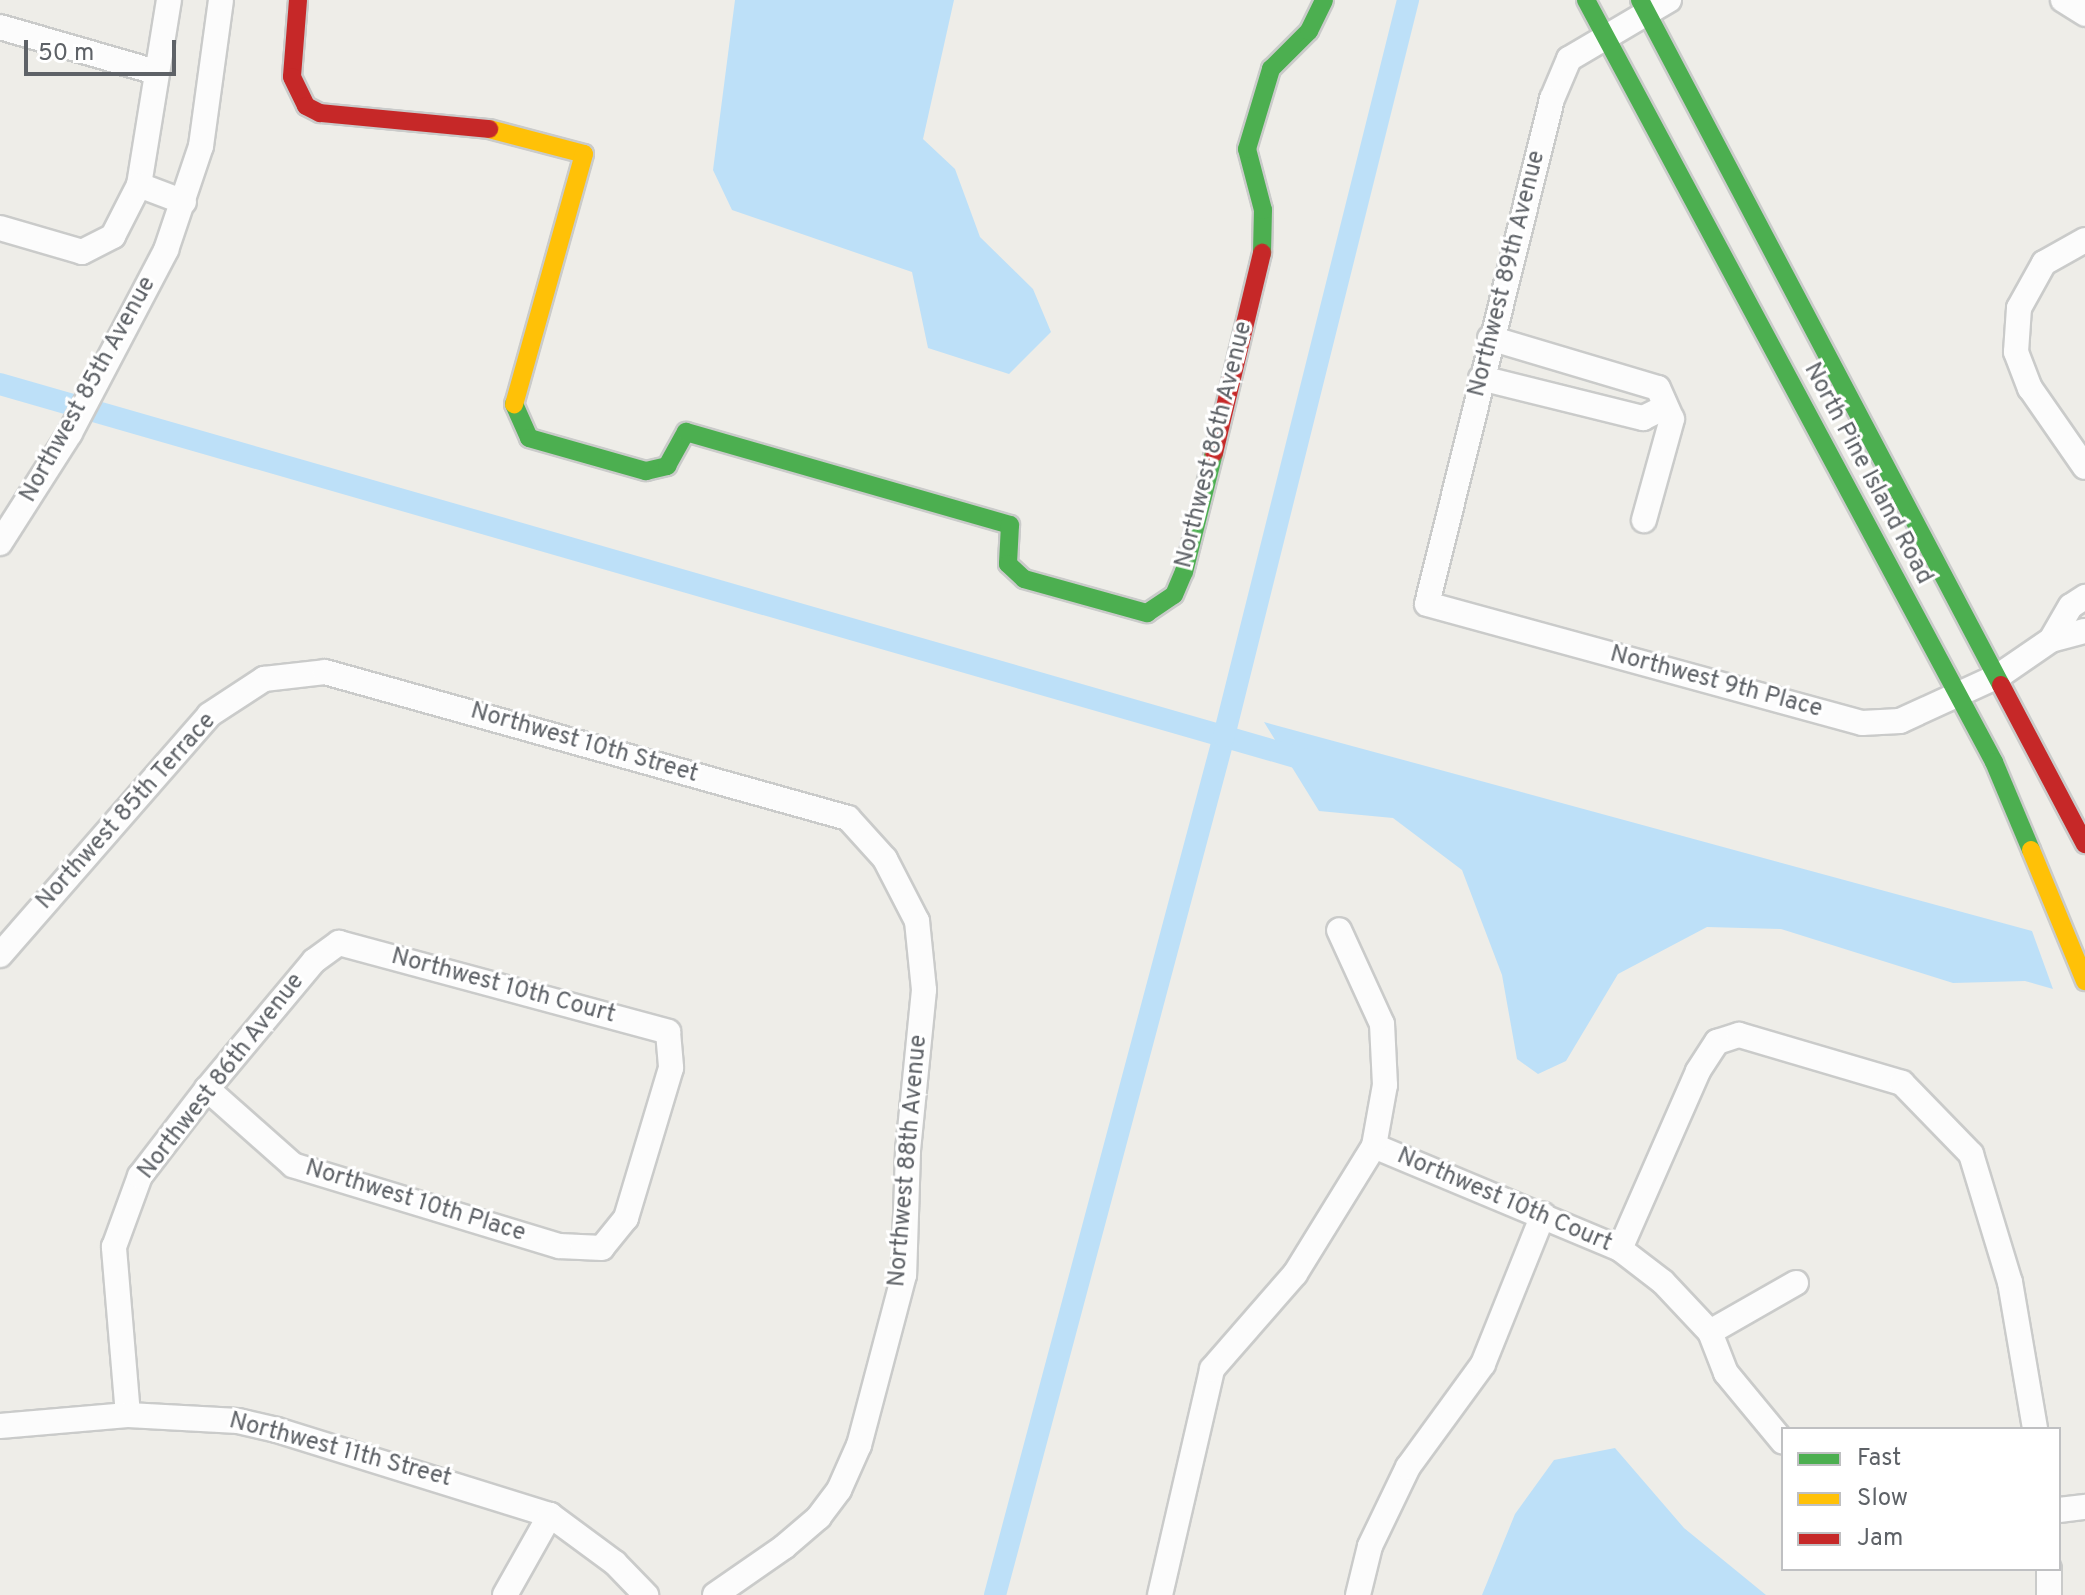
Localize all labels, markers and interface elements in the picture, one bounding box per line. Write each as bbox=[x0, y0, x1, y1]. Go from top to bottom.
scale bar bbox=[28, 24, 180, 74]
text: 50 m bbox=[38, 39, 94, 69]
street label: Northwest 89th Avenue bbox=[1463, 147, 1553, 401]
street label: Northwest 85th Avenue bbox=[15, 272, 163, 508]
street label: Northwest 86th Avenue bbox=[1170, 318, 1260, 572]
street label: North Pine Island Road bbox=[1796, 358, 1938, 590]
street label: Northwest 9th Place bbox=[1607, 641, 1825, 725]
street label: Northwest 10th Street bbox=[467, 698, 701, 790]
street label: Northwest 85th Terrace bbox=[31, 707, 223, 917]
street label: Northwest 10th Court bbox=[388, 943, 618, 1031]
street label: Northwest 86th Avenue bbox=[132, 968, 312, 1186]
street label: Northwest 88th Avenue bbox=[884, 1033, 934, 1289]
street label: Northwest 10th Court bbox=[1392, 1143, 1616, 1259]
street label: Northwest 10th Place bbox=[301, 1155, 529, 1249]
street label: Northwest 11th Street bbox=[226, 1407, 454, 1495]
legend bbox=[1781, 1427, 2061, 1571]
text: Fast bbox=[1857, 1444, 1901, 1474]
text: Slow bbox=[1857, 1484, 1908, 1514]
text: Jam bbox=[1857, 1524, 1903, 1554]

